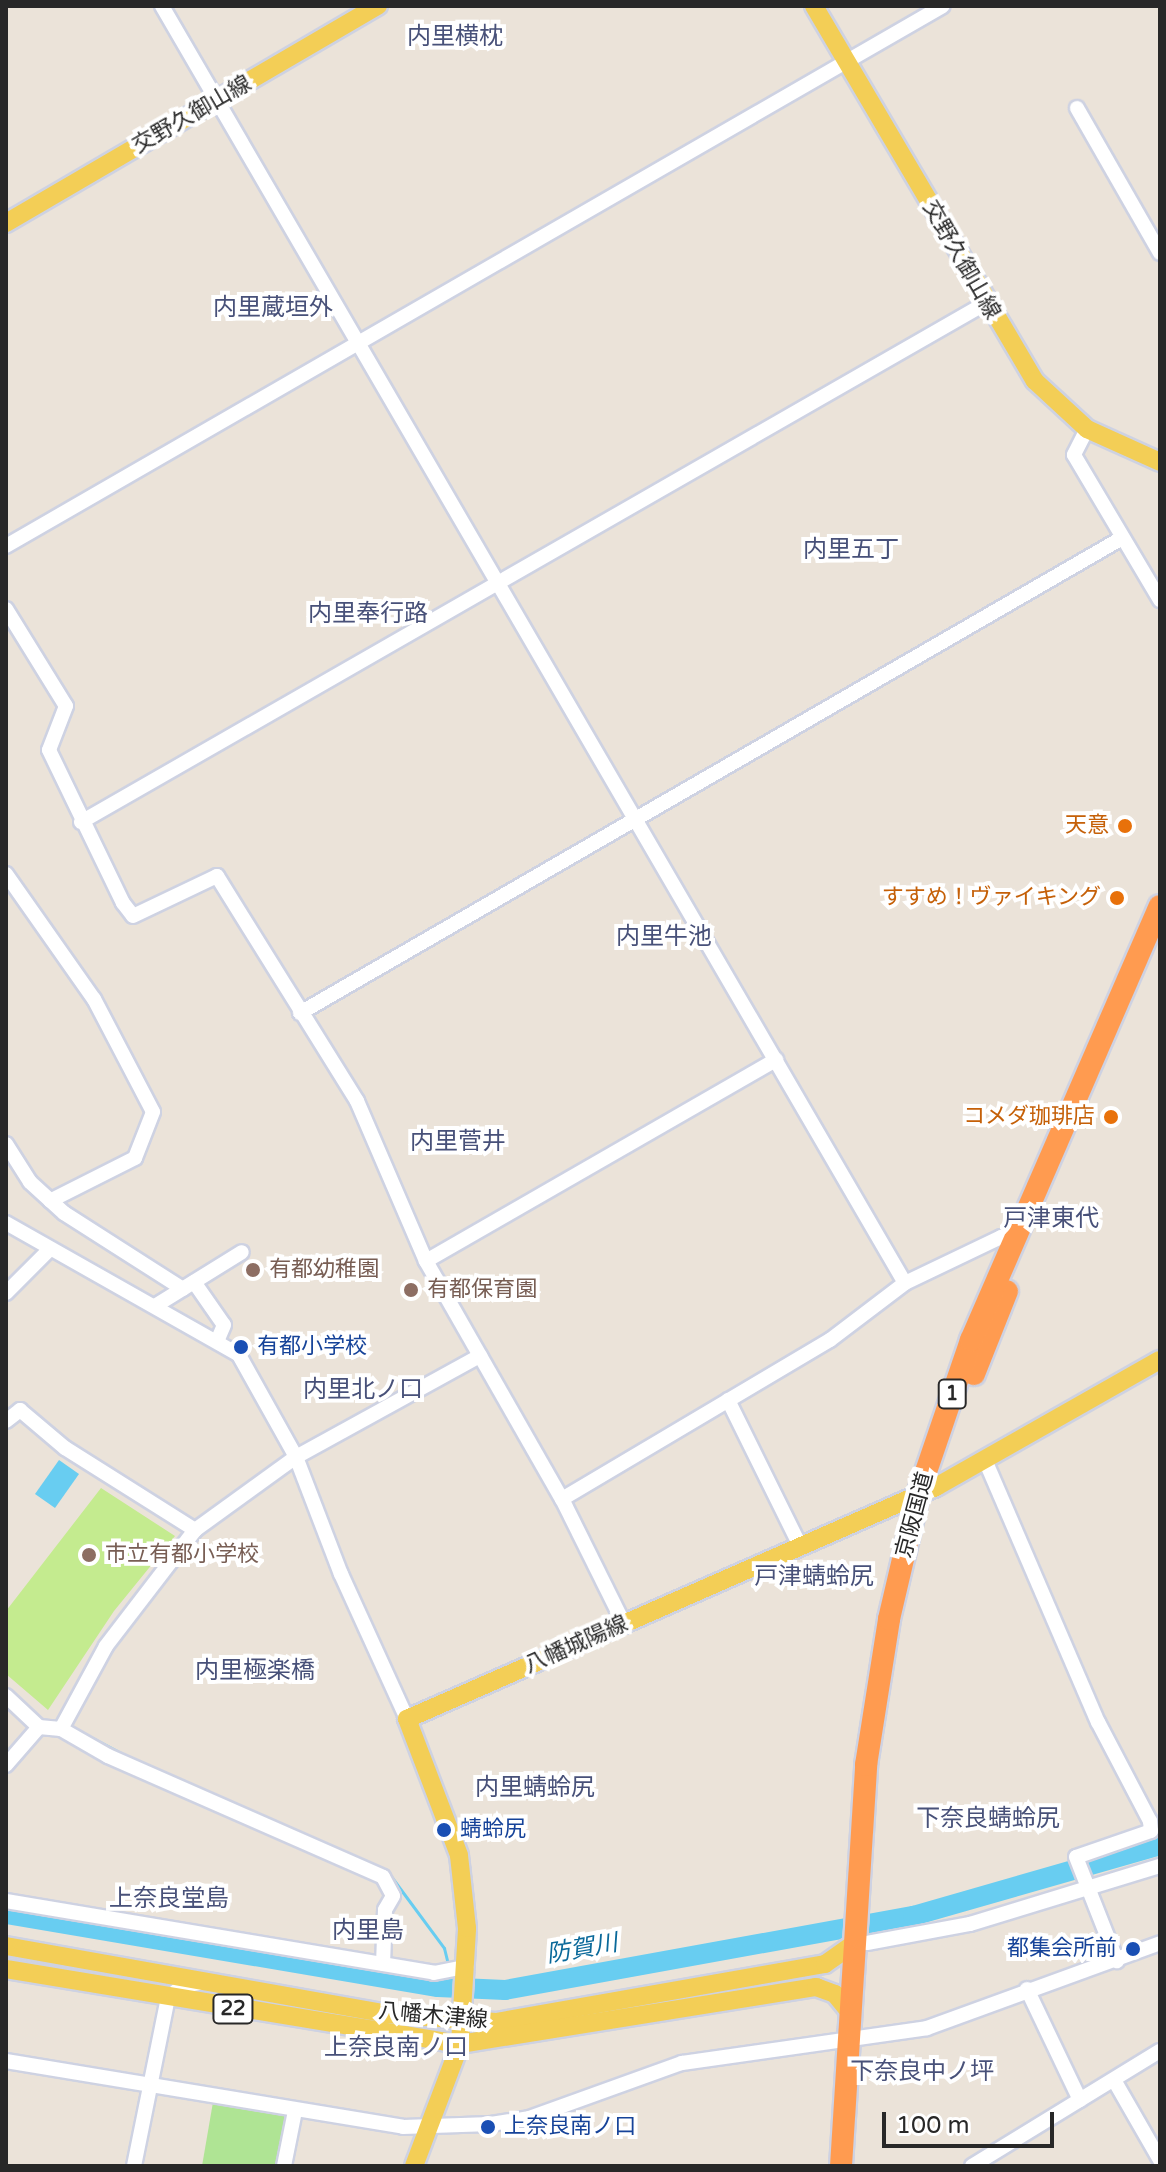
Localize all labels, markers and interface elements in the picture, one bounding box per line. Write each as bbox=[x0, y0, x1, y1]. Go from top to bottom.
district label: 内里横枕 bbox=[407, 23, 503, 51]
street label: 交野久御山線 bbox=[128, 71, 256, 159]
street label: 交野久御山線 bbox=[917, 196, 1005, 324]
district label: 内里蔵垣外 bbox=[213, 294, 333, 322]
district label: 内里五丁 bbox=[803, 536, 899, 564]
district label: 内里奉行路 bbox=[308, 600, 428, 628]
place label: 天意 bbox=[1065, 813, 1109, 839]
marker: 天意 bbox=[1116, 817, 1134, 835]
place label: すすめ！ヴァイキング bbox=[881, 885, 1101, 911]
marker: すすめ！ヴァイキング bbox=[1108, 889, 1126, 907]
district label: 内里牛池 bbox=[616, 923, 712, 951]
place label: コメダ珈琲店 bbox=[963, 1104, 1095, 1130]
marker: コメダ珈琲店 bbox=[1102, 1108, 1120, 1126]
district label: 内里菅井 bbox=[410, 1128, 506, 1156]
district label: 戸津東代 bbox=[1003, 1205, 1099, 1233]
place label: 有都幼稚園 bbox=[269, 1257, 379, 1283]
marker: 有都幼稚園 bbox=[244, 1261, 262, 1279]
place label: 有都保育園 bbox=[427, 1277, 537, 1303]
marker: 有都保育園 bbox=[402, 1281, 420, 1299]
place label: 有都小学校 bbox=[257, 1334, 367, 1360]
marker: 有都小学校 bbox=[232, 1338, 250, 1356]
district label: 内里北ノ口 bbox=[303, 1376, 423, 1404]
road number: 1 bbox=[936, 1378, 968, 1410]
street label: 京阪国道 bbox=[891, 1469, 939, 1561]
place label: 市立有都小学校 bbox=[105, 1542, 259, 1568]
marker: 市立有都小学校 bbox=[80, 1546, 98, 1564]
district label: 戸津蜻蛉尻 bbox=[754, 1563, 874, 1591]
street label: 八幡城陽線 bbox=[520, 1611, 632, 1679]
district label: 内里極楽橋 bbox=[195, 1657, 315, 1685]
district label: 内里蜻蛉尻 bbox=[475, 1774, 595, 1802]
district label: 下奈良蜻蛉尻 bbox=[916, 1805, 1060, 1833]
place label: 蜻蛉尻 bbox=[460, 1817, 526, 1843]
marker: 蜻蛉尻 bbox=[435, 1821, 453, 1839]
district label: 上奈良堂島 bbox=[109, 1885, 229, 1913]
district label: 内里島 bbox=[332, 1917, 404, 1945]
water label: 防賀川 bbox=[544, 1929, 620, 1969]
place label: 都集会所前 bbox=[1007, 1936, 1117, 1962]
marker: 都集会所前 bbox=[1124, 1940, 1142, 1958]
road number: 22 bbox=[211, 1993, 255, 2025]
street label: 八幡木津線 bbox=[377, 1998, 489, 2034]
district label: 上奈良南ノ口 bbox=[324, 2034, 468, 2062]
district label: 下奈良中ノ坪 bbox=[850, 2058, 994, 2086]
scale bar bbox=[886, 2096, 1058, 2146]
text: 100 m bbox=[896, 2111, 970, 2140]
place label: 上奈良南ノ口 bbox=[504, 2114, 636, 2140]
marker: 上奈良南ノ口 bbox=[479, 2118, 497, 2136]

